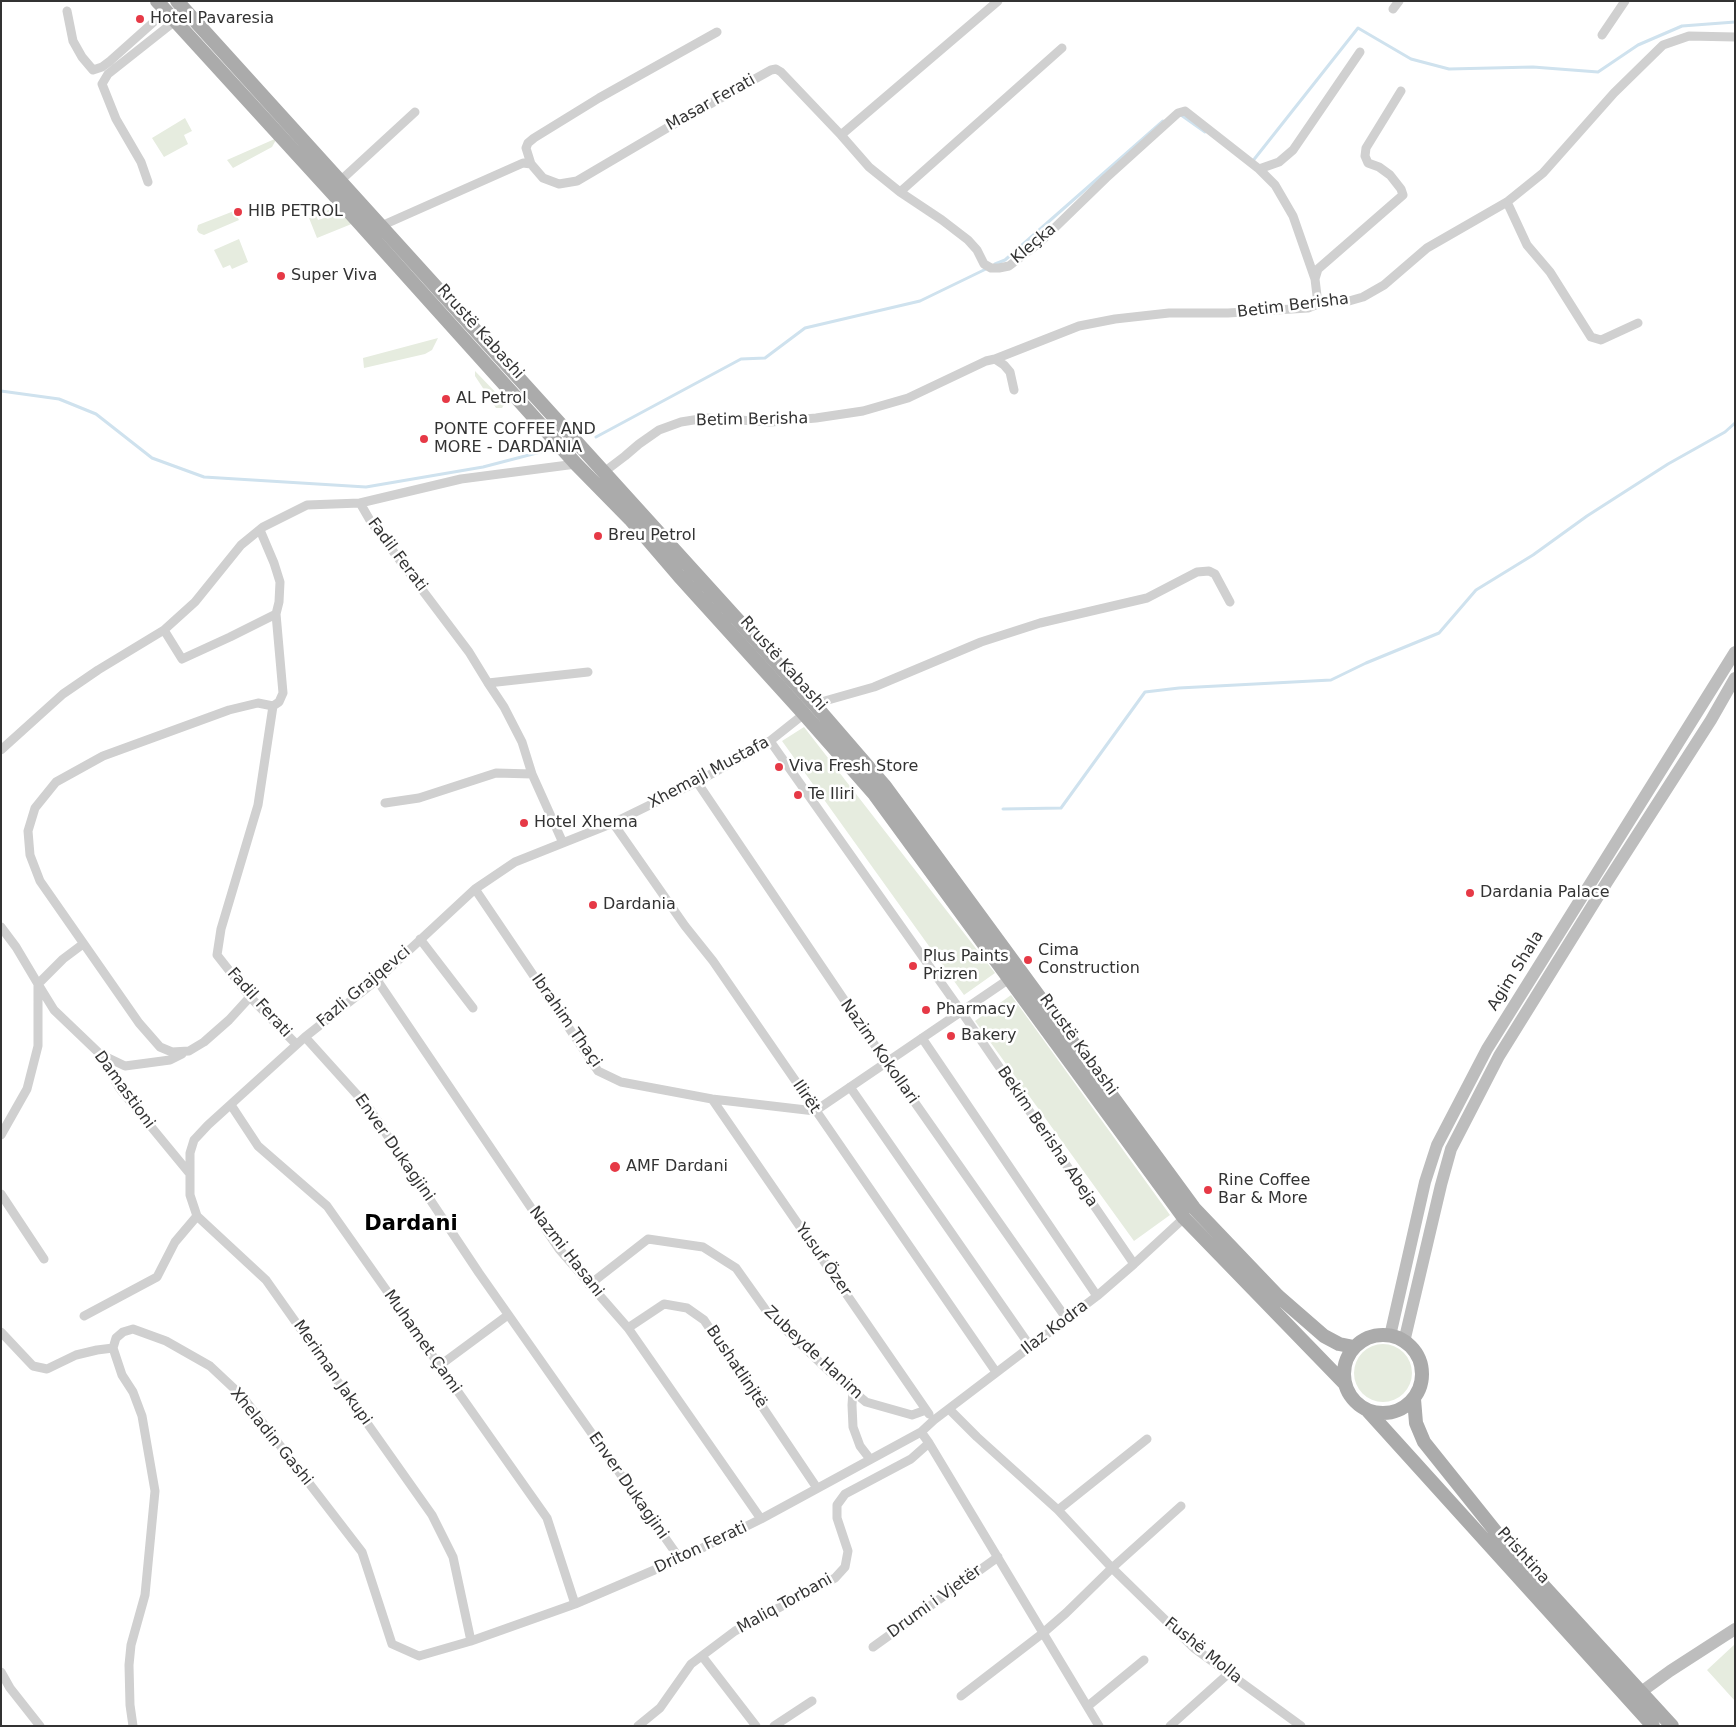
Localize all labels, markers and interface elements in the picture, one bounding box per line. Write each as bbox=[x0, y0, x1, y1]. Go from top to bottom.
place label: Hotel Pavaresia bbox=[150, 9, 274, 29]
marker: Hotel Pavaresia bbox=[134, 13, 146, 25]
street label: Masar Ferati bbox=[663, 71, 759, 135]
place label: HIB PETROL bbox=[248, 202, 343, 222]
marker: HIB PETROL bbox=[232, 206, 244, 218]
street label: Kleçka bbox=[1008, 220, 1060, 268]
place label: Super Viva bbox=[291, 266, 377, 286]
marker: Super Viva bbox=[275, 270, 287, 282]
street label: Rrustë Kabashi bbox=[433, 281, 527, 383]
street label: Betim Berisha bbox=[1236, 290, 1350, 322]
place label: AL Petrol bbox=[456, 389, 527, 409]
marker: AL Petrol bbox=[440, 393, 452, 405]
street label: Betim Berisha bbox=[696, 409, 808, 431]
place label: PONTE COFFEE AND MORE - DARDANIA bbox=[434, 420, 596, 458]
marker: PONTE COFFEE AND MORE - DARDANIA bbox=[418, 433, 430, 445]
street label: Fadil Ferati bbox=[363, 515, 431, 595]
place label: Breu Petrol bbox=[608, 526, 696, 546]
marker: Breu Petrol bbox=[592, 530, 604, 542]
street label: Rrustë Kabashi bbox=[736, 613, 830, 715]
street label: Xhemajl Mustafa bbox=[645, 733, 773, 813]
place label: Viva Fresh Store bbox=[789, 757, 918, 777]
marker: Viva Fresh Store bbox=[773, 761, 785, 773]
place label: Te Iliri bbox=[808, 785, 855, 805]
marker: Te Iliri bbox=[792, 789, 804, 801]
place label: Hotel Xhema bbox=[534, 813, 638, 833]
marker: Hotel Xhema bbox=[518, 817, 530, 829]
place label: Dardania Palace bbox=[1480, 883, 1609, 903]
marker: Dardania Palace bbox=[1464, 887, 1476, 899]
place label: Dardania bbox=[603, 895, 676, 915]
marker: Dardania bbox=[587, 899, 599, 911]
street label: Agim Shala bbox=[1484, 928, 1548, 1014]
place label: Cima Construction bbox=[1038, 941, 1140, 979]
street label: Fazli Grajqevci bbox=[313, 942, 415, 1032]
place label: Plus Paints Prizren bbox=[923, 947, 1009, 985]
marker: Cima Construction bbox=[1022, 954, 1034, 966]
marker: Plus Paints Prizren bbox=[907, 960, 919, 972]
street label: Fadil Ferati bbox=[223, 964, 295, 1042]
street label: Ibrahim Thaçi bbox=[527, 971, 605, 1071]
street label: Rrustë Kabashi bbox=[1035, 991, 1121, 1099]
street label: Nazim Kokollari bbox=[836, 996, 922, 1108]
place label: Pharmacy bbox=[936, 1000, 1016, 1020]
marker: Pharmacy bbox=[920, 1004, 932, 1016]
place label: Bakery bbox=[961, 1026, 1016, 1046]
marker: Bakery bbox=[945, 1030, 957, 1042]
street label: Damastioni bbox=[90, 1048, 158, 1132]
street label: Bekim Berisha Abeja bbox=[993, 1063, 1101, 1211]
street label: Ilirët bbox=[788, 1077, 824, 1117]
street label: Enver Dukagjini bbox=[350, 1091, 438, 1205]
place label: AMF Dardani bbox=[626, 1157, 728, 1177]
marker: AMF Dardani bbox=[608, 1160, 622, 1174]
place label: Rine Coffee Bar & More bbox=[1218, 1171, 1310, 1209]
marker: Rine Coffee Bar & More bbox=[1202, 1184, 1214, 1196]
street label: Nazmi Hasani bbox=[525, 1203, 607, 1301]
district label: Dardani bbox=[364, 1212, 458, 1238]
street label: Yusuf Özer bbox=[791, 1220, 855, 1300]
street label: Muhamet Çami bbox=[379, 1287, 465, 1397]
street label: Ilaz Kodra bbox=[1018, 1297, 1092, 1359]
street label: Zubeyde Hanim bbox=[760, 1302, 866, 1404]
street label: Meriman Jakupi bbox=[289, 1317, 375, 1429]
street label: Bushatlinjtë bbox=[701, 1322, 771, 1412]
street label: Xheladin Gashi bbox=[226, 1384, 316, 1490]
street label: Enver Dukagjini bbox=[584, 1429, 672, 1543]
street label: Driton Ferati bbox=[652, 1518, 750, 1578]
street label: Prishtina bbox=[1493, 1524, 1553, 1588]
street label: Drumi i Vjetër bbox=[884, 1561, 986, 1643]
street label: Maliq Torbani bbox=[734, 1570, 836, 1638]
street label: Fushë Molla bbox=[1160, 1614, 1246, 1688]

